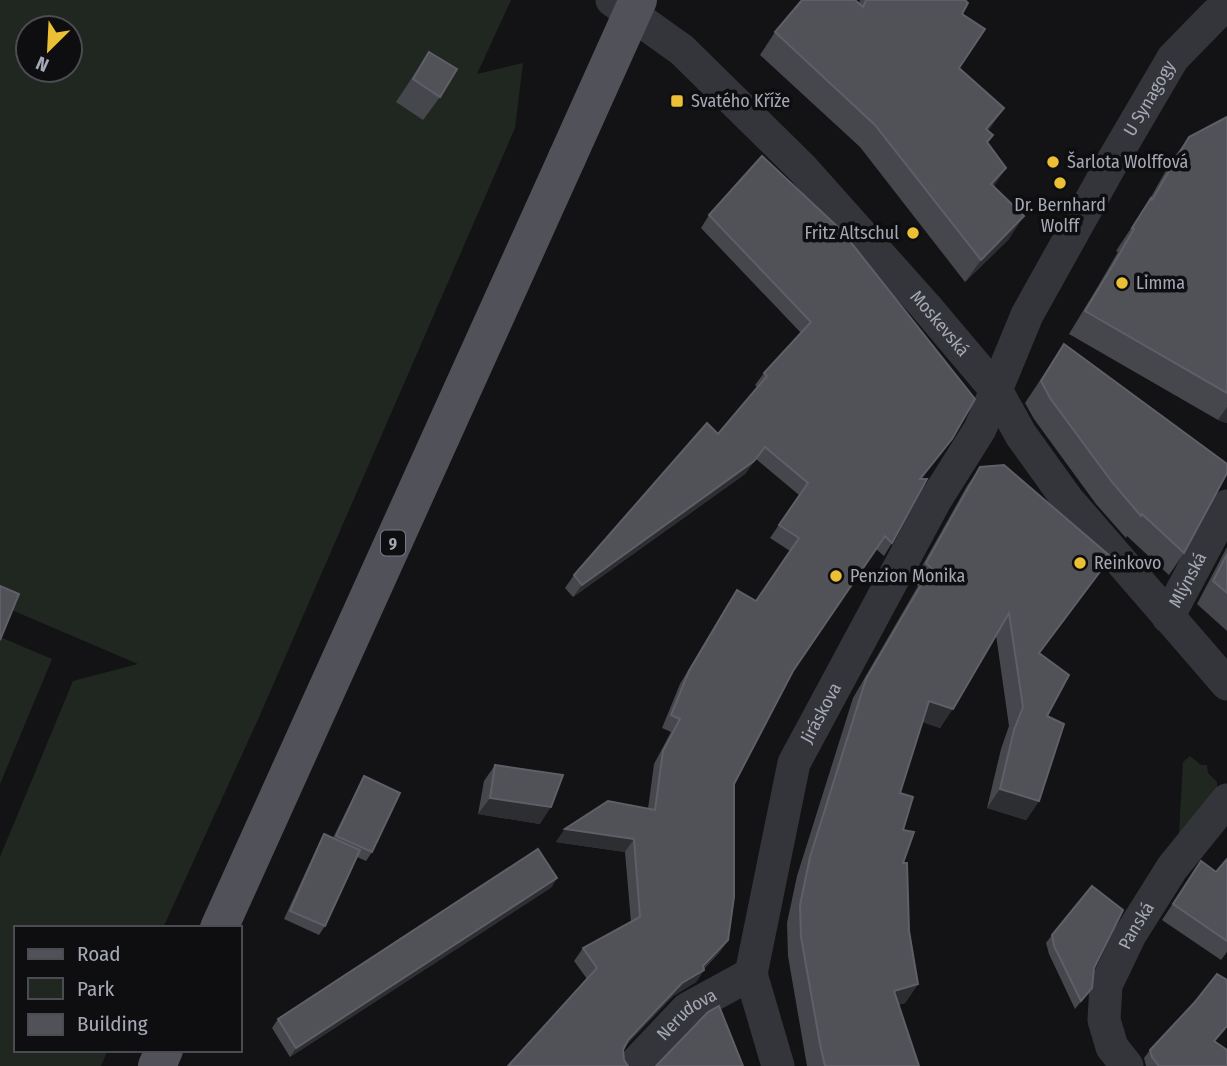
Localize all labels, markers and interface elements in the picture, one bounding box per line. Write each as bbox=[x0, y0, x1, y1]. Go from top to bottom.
north arrow bbox=[14, 14, 84, 84]
text: N bbox=[32, 51, 52, 77]
street label: U Synagogy bbox=[1119, 56, 1180, 140]
place label: Svatého Kříže bbox=[691, 90, 790, 112]
marker: Svatého Kříže bbox=[669, 93, 685, 109]
place label: Šarlota Wolffová bbox=[1067, 151, 1188, 173]
marker: Šarlota Wolffová bbox=[1045, 154, 1061, 170]
marker: Dr. Bernhard Wolff bbox=[1052, 175, 1068, 191]
place label: Dr. Bernhard Wolff bbox=[1014, 194, 1106, 237]
place label: Fritz Altschul bbox=[805, 222, 899, 244]
marker: Fritz Altschul bbox=[905, 225, 921, 241]
place label: Limma bbox=[1136, 272, 1185, 294]
marker: Limma bbox=[1114, 275, 1130, 291]
street label: Moskevská bbox=[906, 286, 974, 361]
road number: 9 bbox=[381, 530, 405, 556]
street label: Mlýnská bbox=[1164, 548, 1211, 611]
place label: Reinkovo bbox=[1094, 552, 1161, 574]
marker: Reinkovo bbox=[1072, 555, 1088, 571]
place label: Penzion Monika bbox=[850, 565, 965, 587]
marker: Penzion Monika bbox=[828, 568, 844, 584]
street label: Jiráskova bbox=[796, 679, 846, 747]
street label: Panská bbox=[1114, 898, 1159, 953]
legend bbox=[14, 926, 242, 1052]
text: Road bbox=[77, 941, 121, 967]
text: Park bbox=[77, 976, 115, 1002]
street label: Nerudova bbox=[652, 984, 721, 1045]
text: Building bbox=[77, 1011, 148, 1037]

